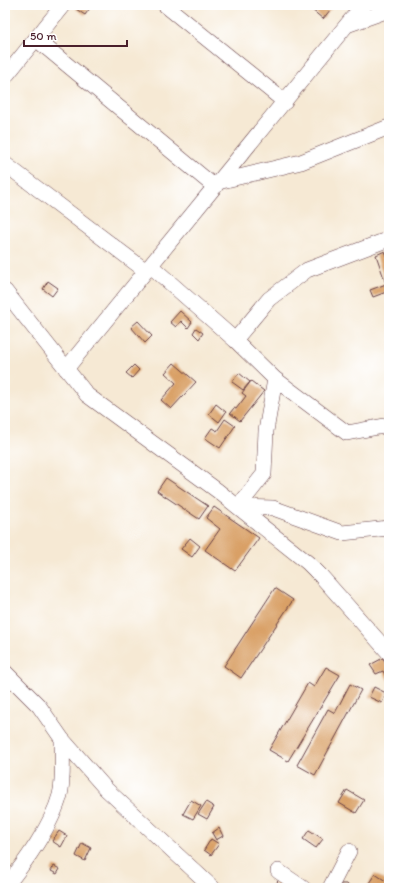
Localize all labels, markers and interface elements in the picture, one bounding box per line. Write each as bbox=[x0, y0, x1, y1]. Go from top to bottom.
scale bar bbox=[24, 22, 127, 48]
text: 50 m bbox=[30, 29, 56, 43]

